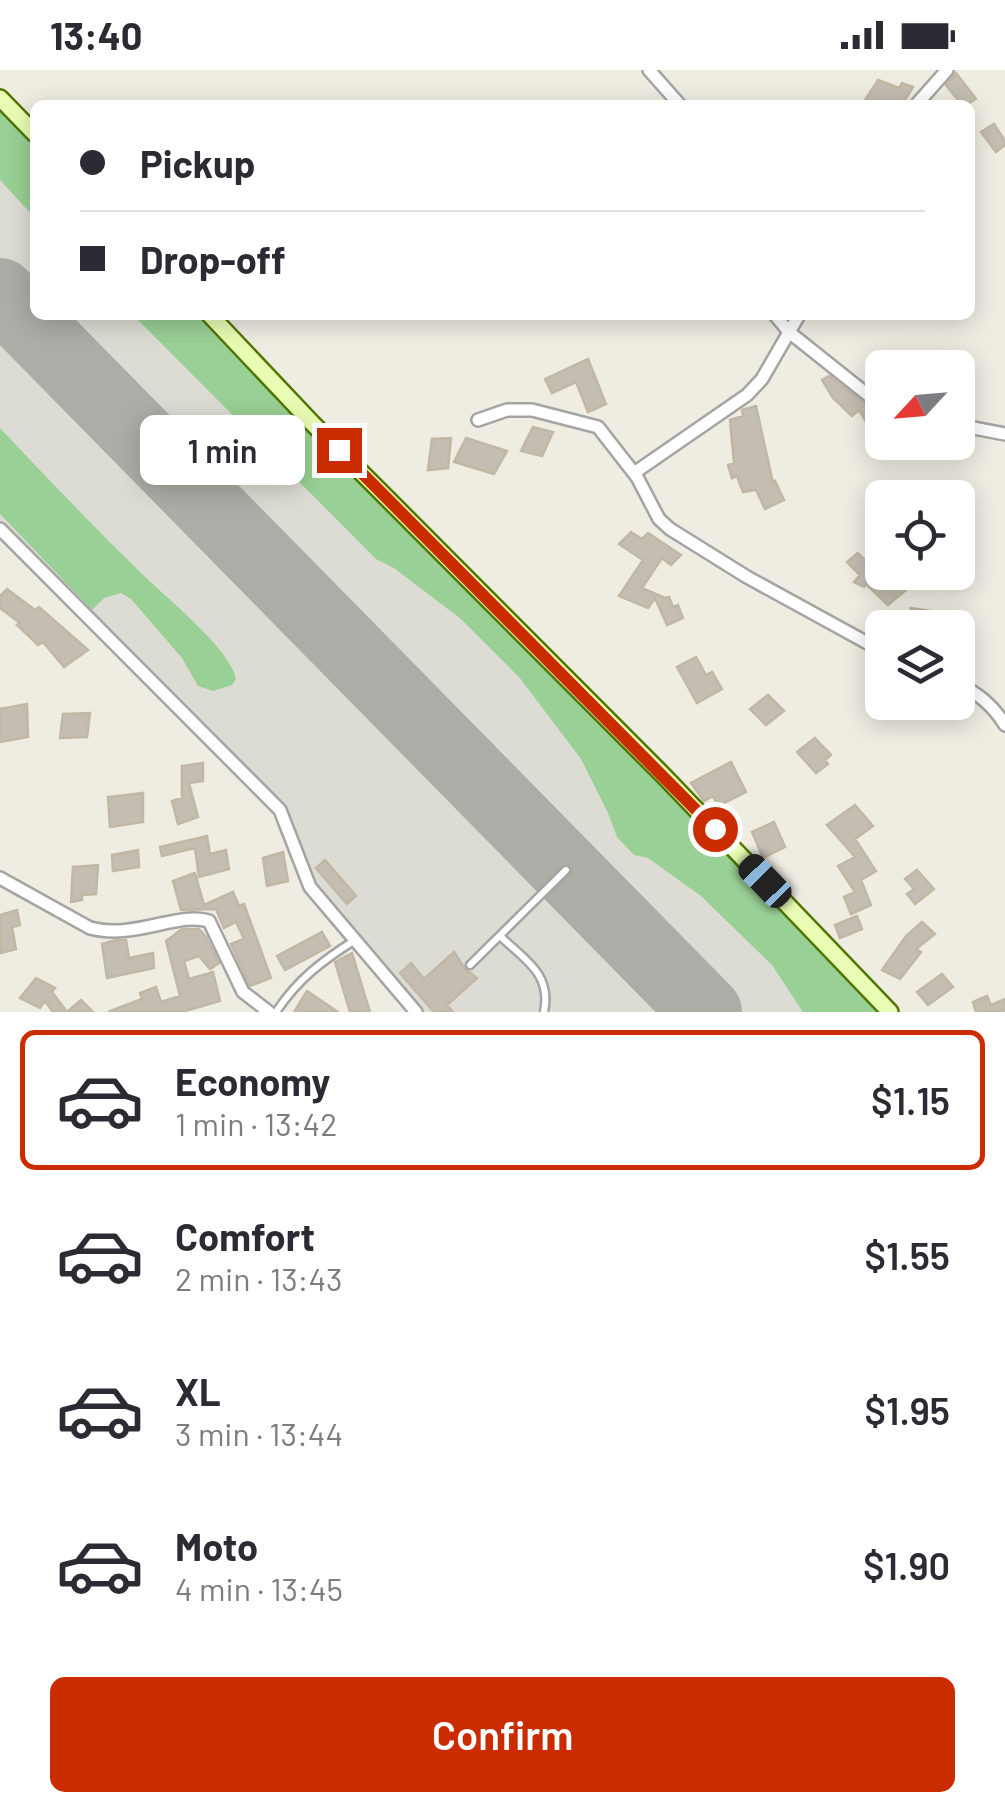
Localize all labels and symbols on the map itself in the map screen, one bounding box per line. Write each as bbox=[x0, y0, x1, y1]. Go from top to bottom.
north arrow bbox=[865, 350, 975, 460]
callout: 1 min bbox=[139, 415, 304, 485]
route end bbox=[317, 428, 362, 473]
route start bbox=[693, 807, 738, 852]
car bbox=[733, 849, 797, 913]

